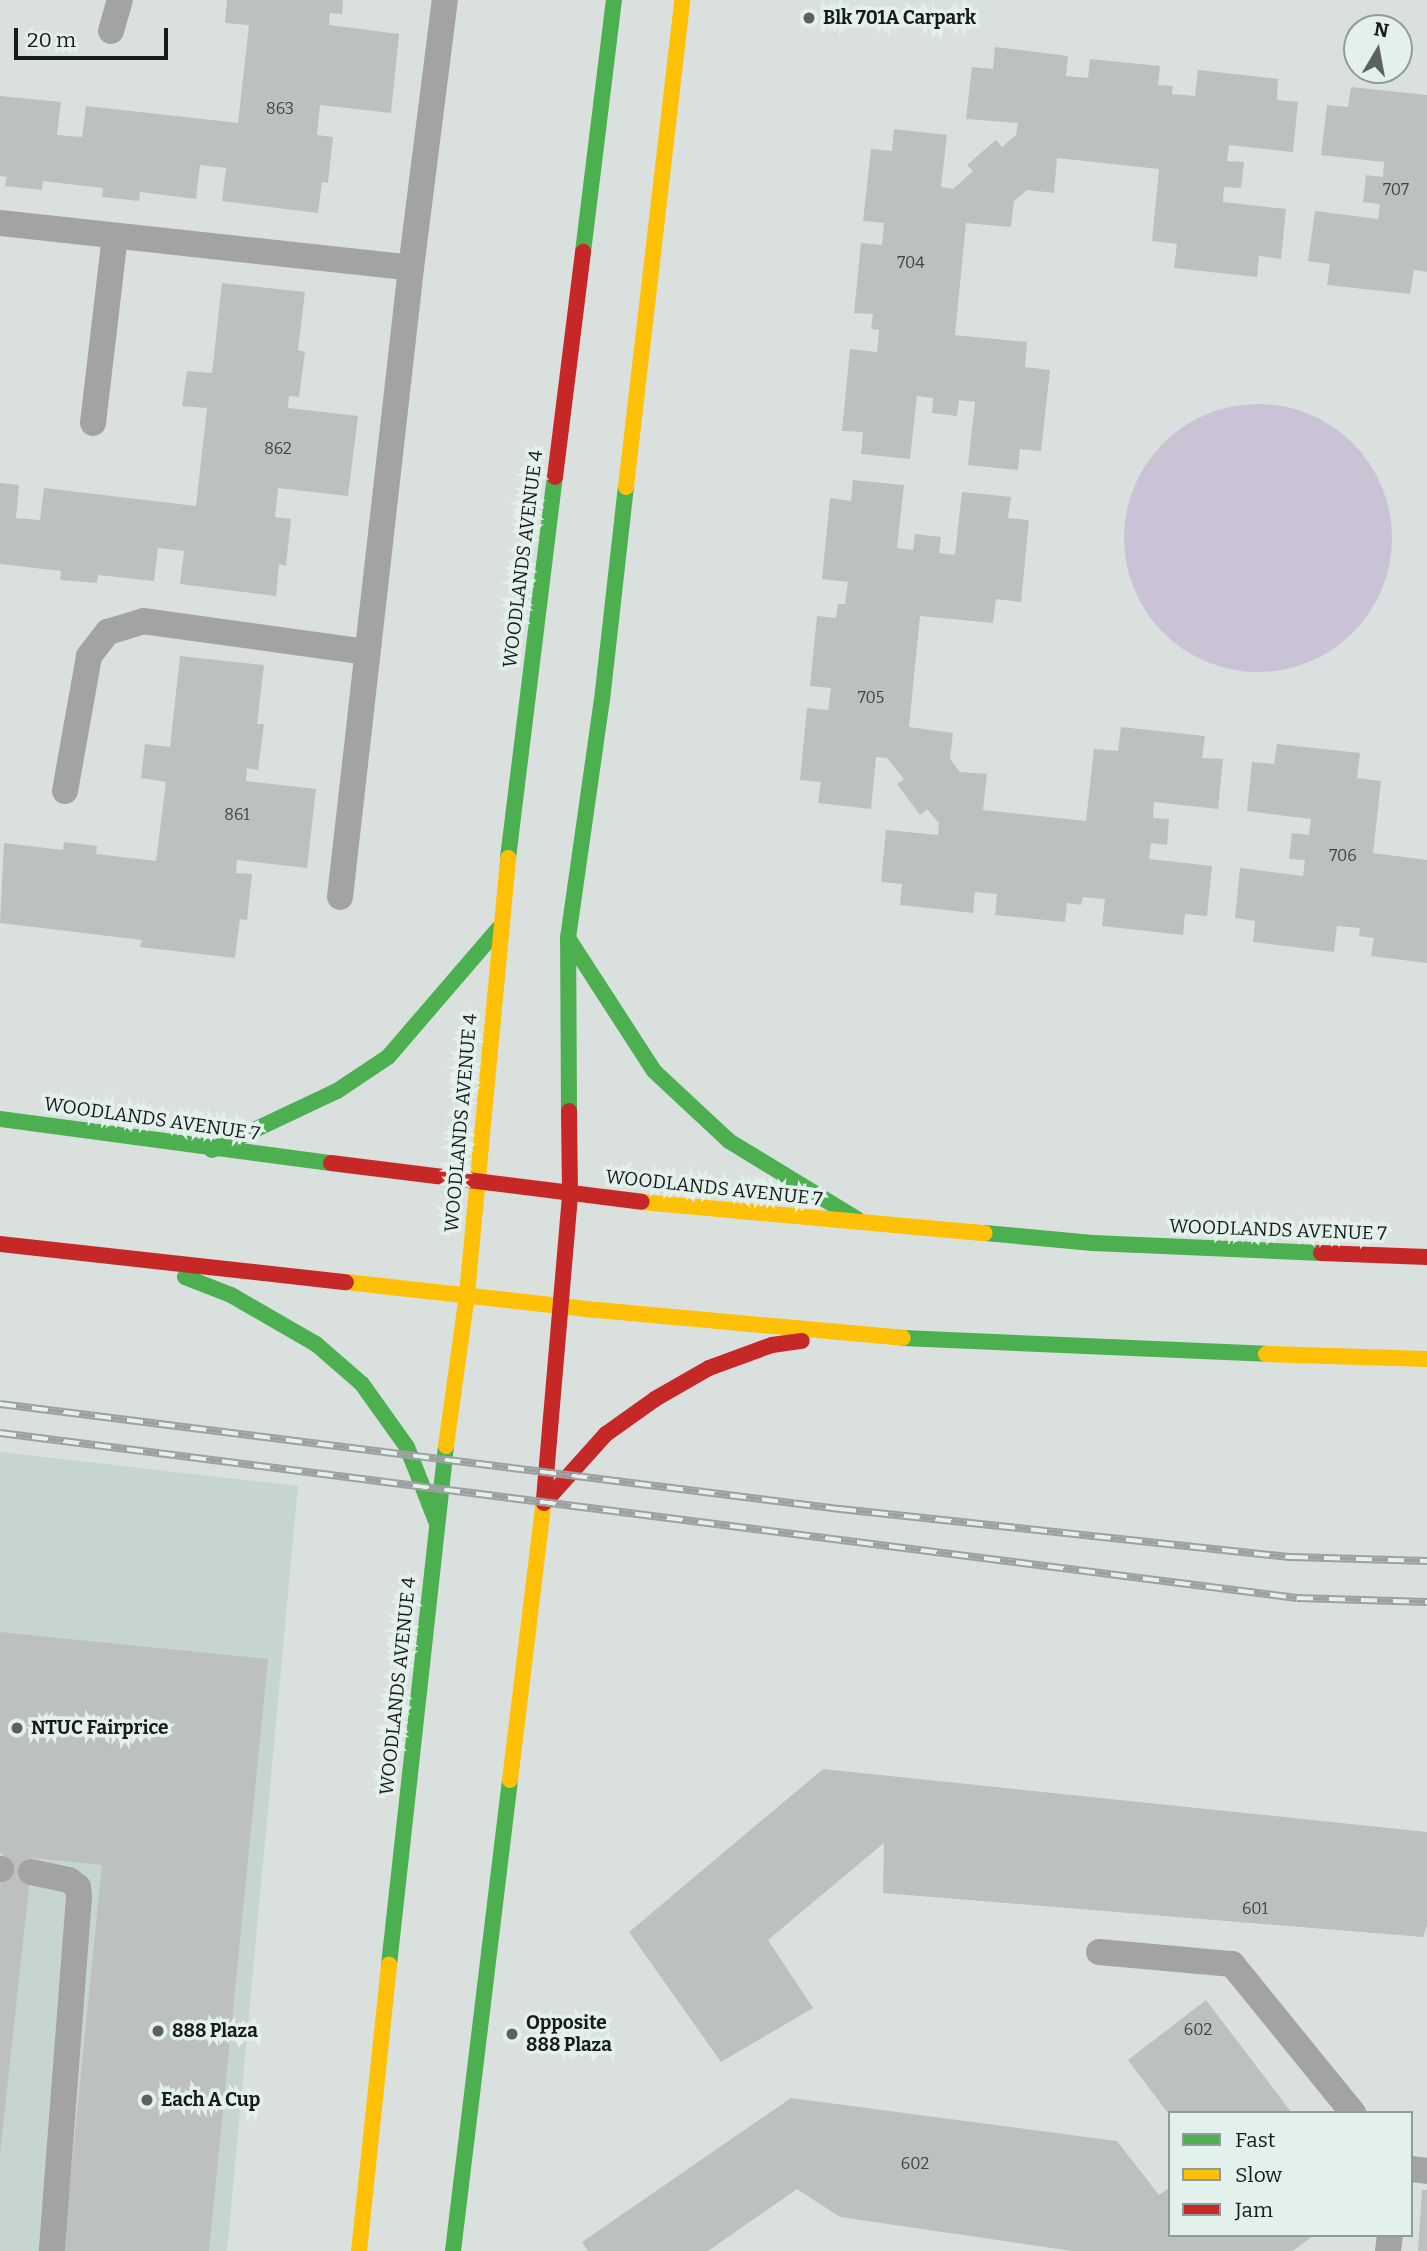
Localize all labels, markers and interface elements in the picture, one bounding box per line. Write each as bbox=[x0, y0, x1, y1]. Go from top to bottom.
place label: Blk 701A Carpark bbox=[823, 7, 976, 29]
marker: Blk 701A Carpark bbox=[801, 10, 817, 26]
scale bar bbox=[18, 14, 172, 58]
north arrow bbox=[1343, 14, 1413, 84]
text: N bbox=[1372, 17, 1391, 42]
text: 20 m bbox=[27, 27, 76, 53]
house number: 863 bbox=[266, 99, 294, 119]
house number: 707 bbox=[1383, 180, 1409, 200]
house number: 704 bbox=[897, 253, 925, 273]
house number: 862 bbox=[264, 439, 292, 459]
street label: WOODLANDS AVENUE 4 bbox=[498, 449, 548, 669]
house number: 705 bbox=[858, 688, 884, 708]
house number: 861 bbox=[224, 805, 250, 825]
house number: 706 bbox=[1329, 846, 1357, 866]
street label: WOODLANDS AVENUE 4 bbox=[440, 1013, 482, 1233]
street label: WOODLANDS AVENUE 7 bbox=[43, 1093, 261, 1145]
street label: WOODLANDS AVENUE 7 bbox=[605, 1165, 823, 1211]
street label: WOODLANDS AVENUE 7 bbox=[1169, 1215, 1387, 1245]
street label: WOODLANDS AVENUE 4 bbox=[375, 1576, 421, 1796]
place label: NTUC Fairprice bbox=[31, 1717, 168, 1739]
marker: NTUC Fairprice bbox=[9, 1720, 25, 1736]
house number: 601 bbox=[1242, 1899, 1268, 1919]
place label: Opposite 888 Plaza bbox=[526, 2012, 612, 2056]
place label: 888 Plaza bbox=[172, 2020, 258, 2042]
house number: 602 bbox=[1184, 2020, 1212, 2040]
marker: 888 Plaza bbox=[150, 2023, 166, 2039]
marker: Opposite 888 Plaza bbox=[504, 2026, 520, 2042]
place label: Each A Cup bbox=[161, 2089, 260, 2111]
marker: Each A Cup bbox=[139, 2092, 155, 2108]
legend bbox=[1168, 2111, 1413, 2237]
text: Fast bbox=[1235, 2127, 1275, 2153]
house number: 602 bbox=[901, 2154, 929, 2174]
text: Slow bbox=[1235, 2162, 1282, 2188]
text: Jam bbox=[1235, 2197, 1273, 2223]

